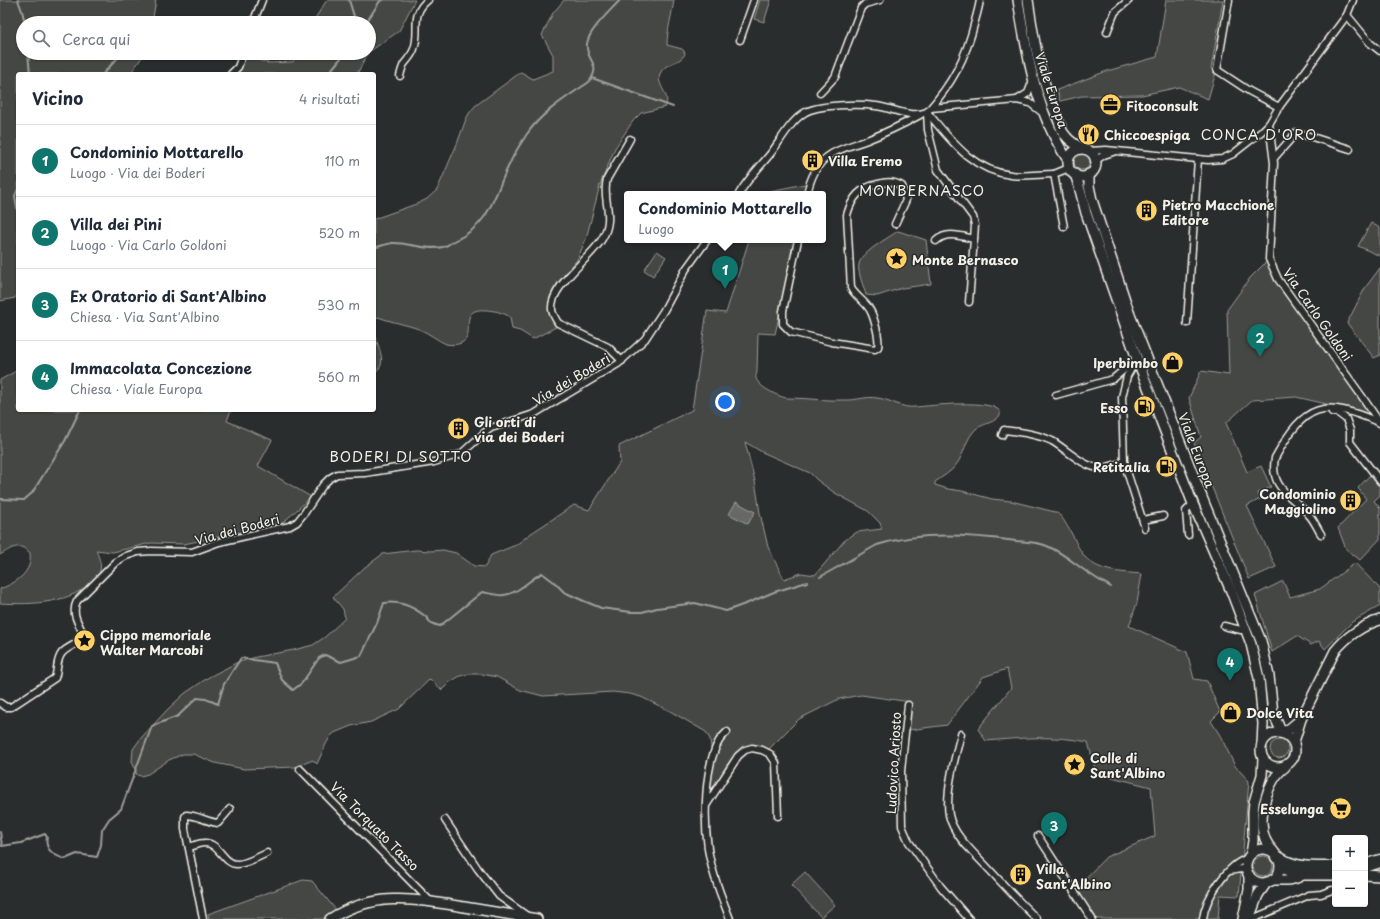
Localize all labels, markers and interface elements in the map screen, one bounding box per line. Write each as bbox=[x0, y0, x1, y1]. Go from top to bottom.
search box bbox=[16, 16, 376, 60]
icon: search bbox=[30, 27, 52, 49]
text: Cerca qui bbox=[62, 27, 130, 50]
street label: Viale Europa bbox=[1031, 49, 1073, 131]
text: Vicino bbox=[32, 85, 83, 111]
text: 4 risultati bbox=[299, 89, 360, 108]
office icon: Fitoconsult bbox=[1097, 92, 1123, 118]
place label: Fitoconsult bbox=[1126, 96, 1199, 115]
restaurant icon: Chiccoespiga bbox=[1075, 121, 1101, 147]
district label: CONCA D'ORO bbox=[1201, 124, 1317, 145]
place label: Chiccoespiga bbox=[1104, 125, 1190, 144]
text: Condominio Mottarello bbox=[70, 140, 243, 163]
building icon: Villa Eremo bbox=[799, 147, 825, 173]
text: 1 bbox=[42, 151, 48, 170]
text: 110 m bbox=[325, 151, 360, 170]
place label: Villa Eremo bbox=[828, 151, 902, 170]
text: Luogo · Via dei Boderi bbox=[70, 163, 205, 182]
district label: MONBERNASCO bbox=[859, 180, 985, 201]
popup bbox=[624, 191, 826, 243]
place label: Pietro Macchione Editore bbox=[1162, 195, 1275, 229]
text: Condominio Mottarello bbox=[638, 196, 812, 219]
building icon: Pietro Macchione Editore bbox=[1134, 198, 1160, 224]
text: Villa dei Pini bbox=[70, 212, 162, 235]
text: Luogo bbox=[638, 219, 674, 238]
text: 2 bbox=[40, 223, 50, 242]
text: 520 m bbox=[318, 223, 360, 242]
text: Luogo · Via Carlo Goldoni bbox=[70, 235, 227, 254]
place icon: Monte Bernasco bbox=[884, 246, 910, 272]
place label: Monte Bernasco bbox=[912, 250, 1019, 269]
pin: 1 bbox=[712, 256, 738, 289]
street label: Via Carlo Goldoni bbox=[1279, 264, 1357, 364]
text: Ex Oratorio di Sant'Albino bbox=[70, 284, 266, 307]
text: 3 bbox=[41, 295, 49, 314]
text: 530 m bbox=[317, 295, 360, 314]
text: Chiesa · Via Sant'Albino bbox=[70, 307, 220, 326]
pin: 2 bbox=[1247, 324, 1273, 357]
street label: Via dei Boderi bbox=[529, 348, 613, 410]
shop icon: Iperbimbo bbox=[1160, 349, 1186, 375]
place label: Iperbimbo bbox=[1093, 353, 1158, 372]
text: Immacolata Concezione bbox=[70, 356, 252, 379]
text: 4 bbox=[41, 367, 49, 386]
text: 560 m bbox=[318, 367, 360, 386]
text: Chiesa · Viale Europa bbox=[70, 379, 203, 398]
your location bbox=[715, 392, 735, 412]
fuel station icon: Esso bbox=[1131, 394, 1157, 420]
place label: Esso bbox=[1100, 398, 1128, 417]
street label: Viale Europa bbox=[1174, 410, 1220, 490]
place label: Gli orti di via dei Boderi bbox=[474, 412, 565, 446]
building icon: Gli orti di via dei Boderi bbox=[445, 415, 471, 441]
district label: BODERI DI SOTTO bbox=[329, 446, 473, 467]
fuel station icon: Retitalia bbox=[1153, 453, 1179, 479]
place label: Retitalia bbox=[1093, 457, 1150, 476]
place label: Condominio Maggiolino bbox=[1259, 484, 1336, 518]
building icon: Condominio Maggiolino bbox=[1338, 487, 1364, 513]
street label: Via dei Boderi bbox=[192, 509, 282, 549]
place label: Cippo memoriale Walter Marcobi bbox=[100, 625, 212, 659]
place icon: Cippo memoriale Walter Marcobi bbox=[72, 628, 98, 654]
pin: 4 bbox=[1217, 648, 1243, 681]
shop icon: Dolce Vita bbox=[1217, 699, 1243, 725]
place label: Dolce Vita bbox=[1246, 703, 1314, 722]
street label: Ludovico Ariosto bbox=[881, 712, 905, 814]
place label: Colle di Sant'Albino bbox=[1090, 748, 1165, 782]
place icon: Colle di Sant'Albino bbox=[1062, 751, 1088, 777]
street label: Via Torquato Tasso bbox=[326, 777, 424, 875]
supermarket icon: Esselunga bbox=[1327, 795, 1353, 821]
place label: Esselunga bbox=[1260, 799, 1324, 818]
pin: 3 bbox=[1041, 812, 1067, 845]
map controls bbox=[1332, 835, 1368, 907]
button: + bbox=[1332, 835, 1368, 871]
place label: Villa Sant'Albino bbox=[1036, 859, 1111, 893]
building icon: Villa Sant'Albino bbox=[1008, 862, 1034, 888]
button: − bbox=[1332, 871, 1368, 907]

